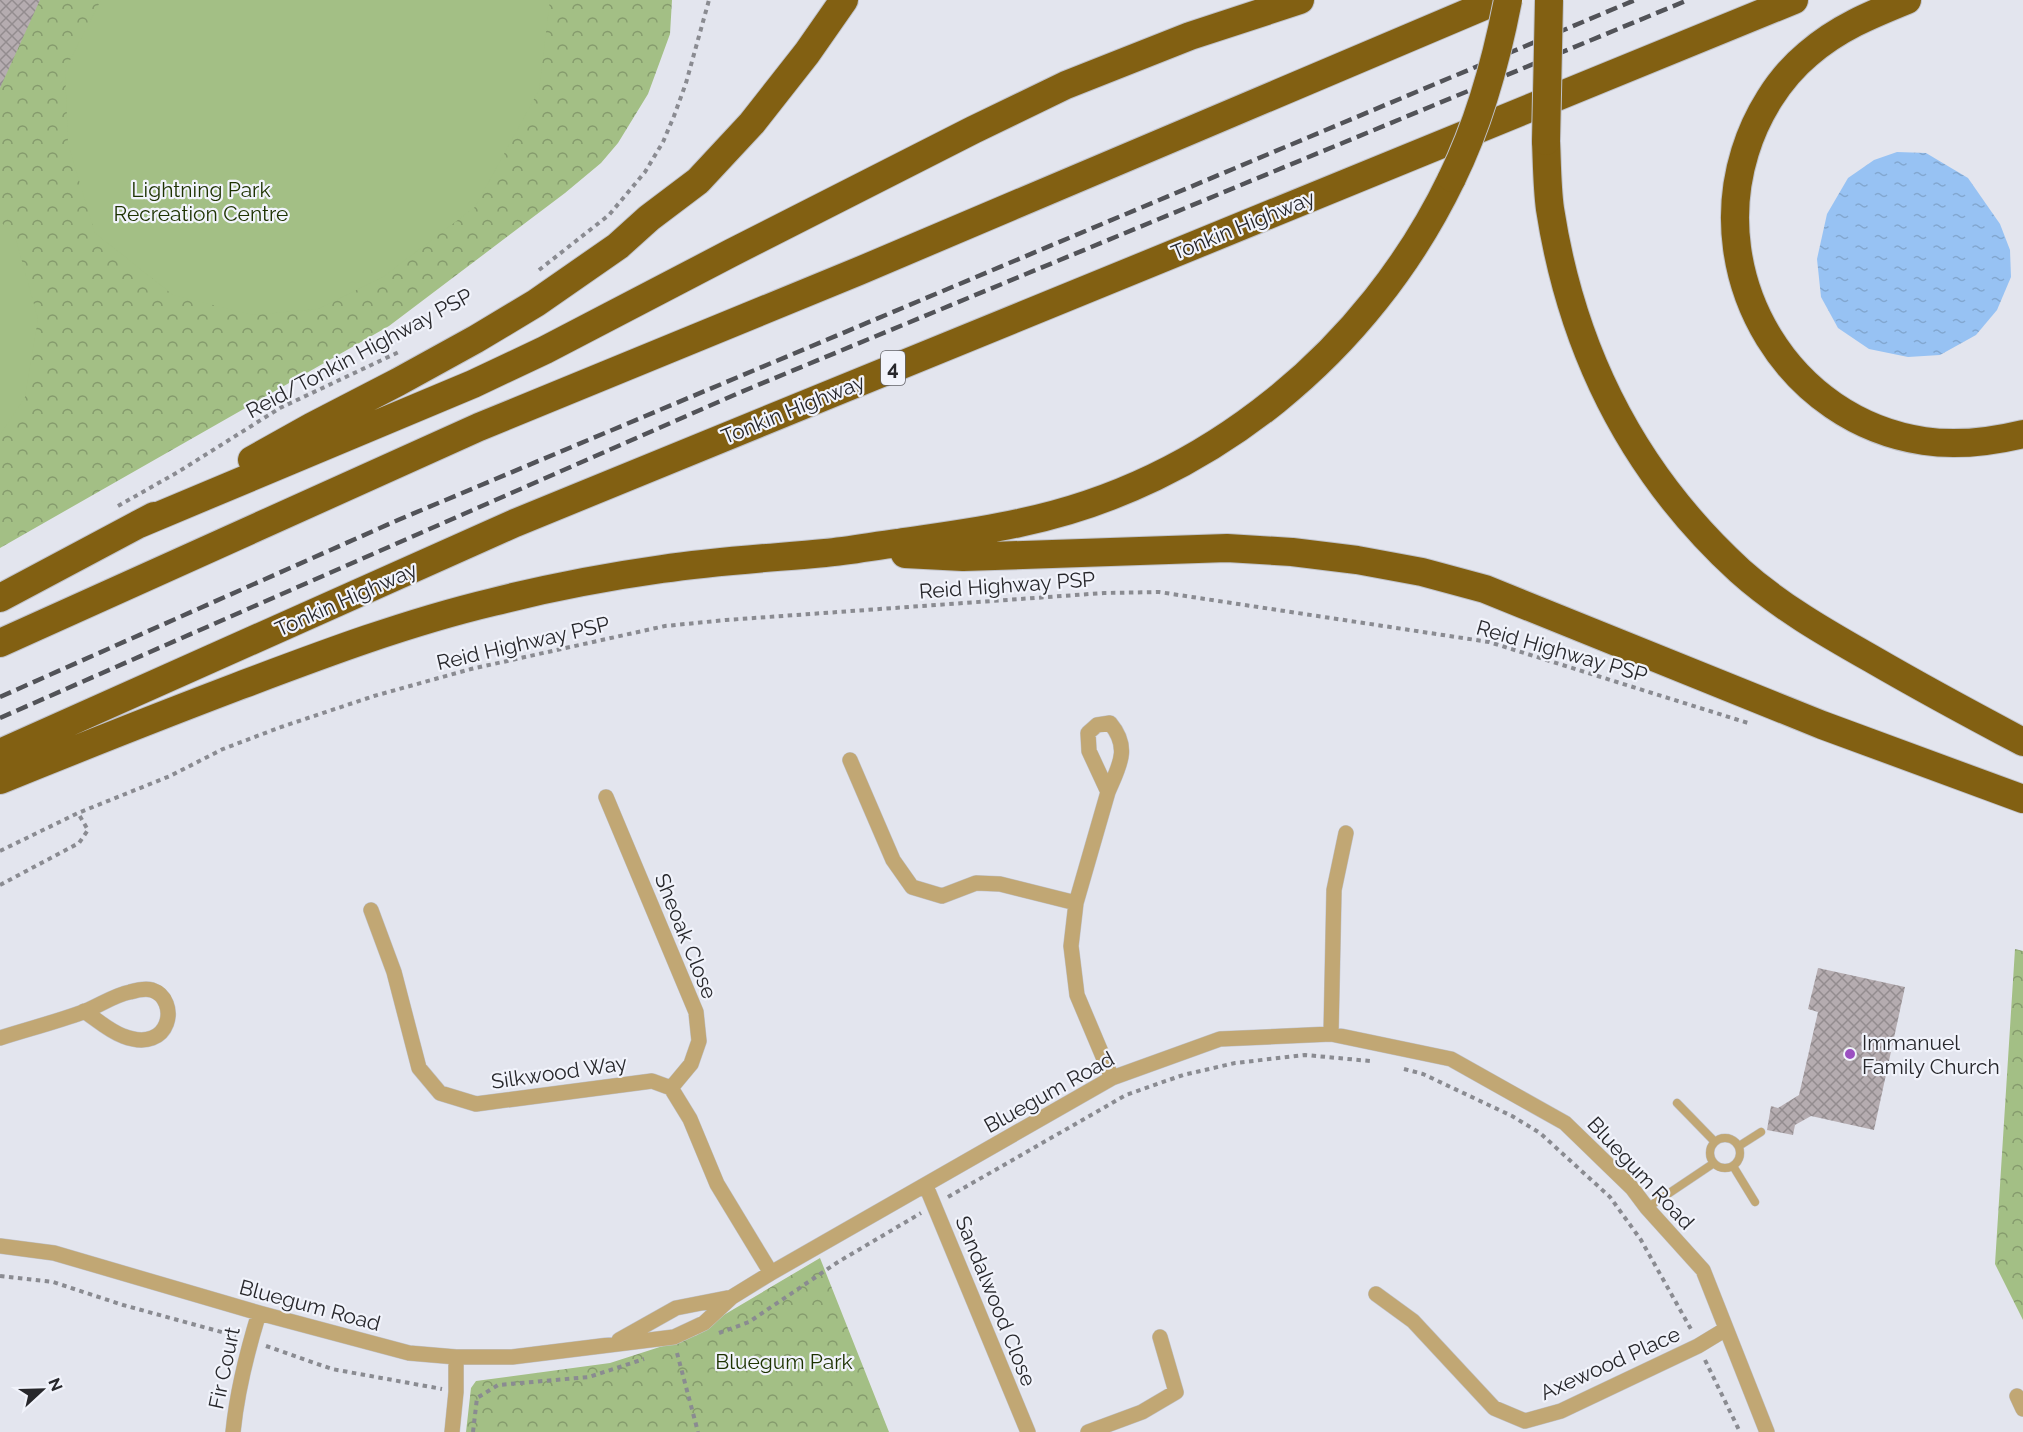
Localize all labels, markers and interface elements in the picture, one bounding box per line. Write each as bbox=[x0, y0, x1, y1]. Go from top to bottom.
park label: Lightning Park Recreation Centre bbox=[114, 177, 288, 226]
street label: Tonkin Highway bbox=[1167, 185, 1319, 265]
street label: Reid/Tonkin Highway PSP bbox=[242, 283, 476, 423]
road number: 4 bbox=[881, 351, 905, 385]
street label: Tonkin Highway bbox=[717, 369, 869, 449]
street label: Tonkin Highway bbox=[271, 556, 421, 642]
street label: Reid Highway PSP bbox=[918, 566, 1096, 604]
street label: Reid Highway PSP bbox=[434, 611, 612, 675]
street label: Reid Highway PSP bbox=[1474, 615, 1650, 687]
street label: Sheoak Close bbox=[650, 870, 722, 1002]
place label: Immanuel Family Church bbox=[1862, 1030, 2000, 1079]
street label: Bluegum Road bbox=[980, 1046, 1118, 1138]
marker: Immanuel Family Church bbox=[1843, 1047, 1857, 1061]
street label: Silkwood Way bbox=[489, 1050, 629, 1094]
street label: Bluegum Road bbox=[1582, 1111, 1700, 1235]
street label: Sandalwood Close bbox=[950, 1212, 1042, 1390]
street label: Bluegum Road bbox=[237, 1274, 383, 1336]
street label: Axewood Place bbox=[1536, 1321, 1684, 1405]
street label: Fir Court bbox=[203, 1325, 245, 1411]
park label: Bluegum Park bbox=[715, 1349, 853, 1374]
north arrow bbox=[12, 1360, 72, 1420]
text: N bbox=[44, 1375, 67, 1394]

